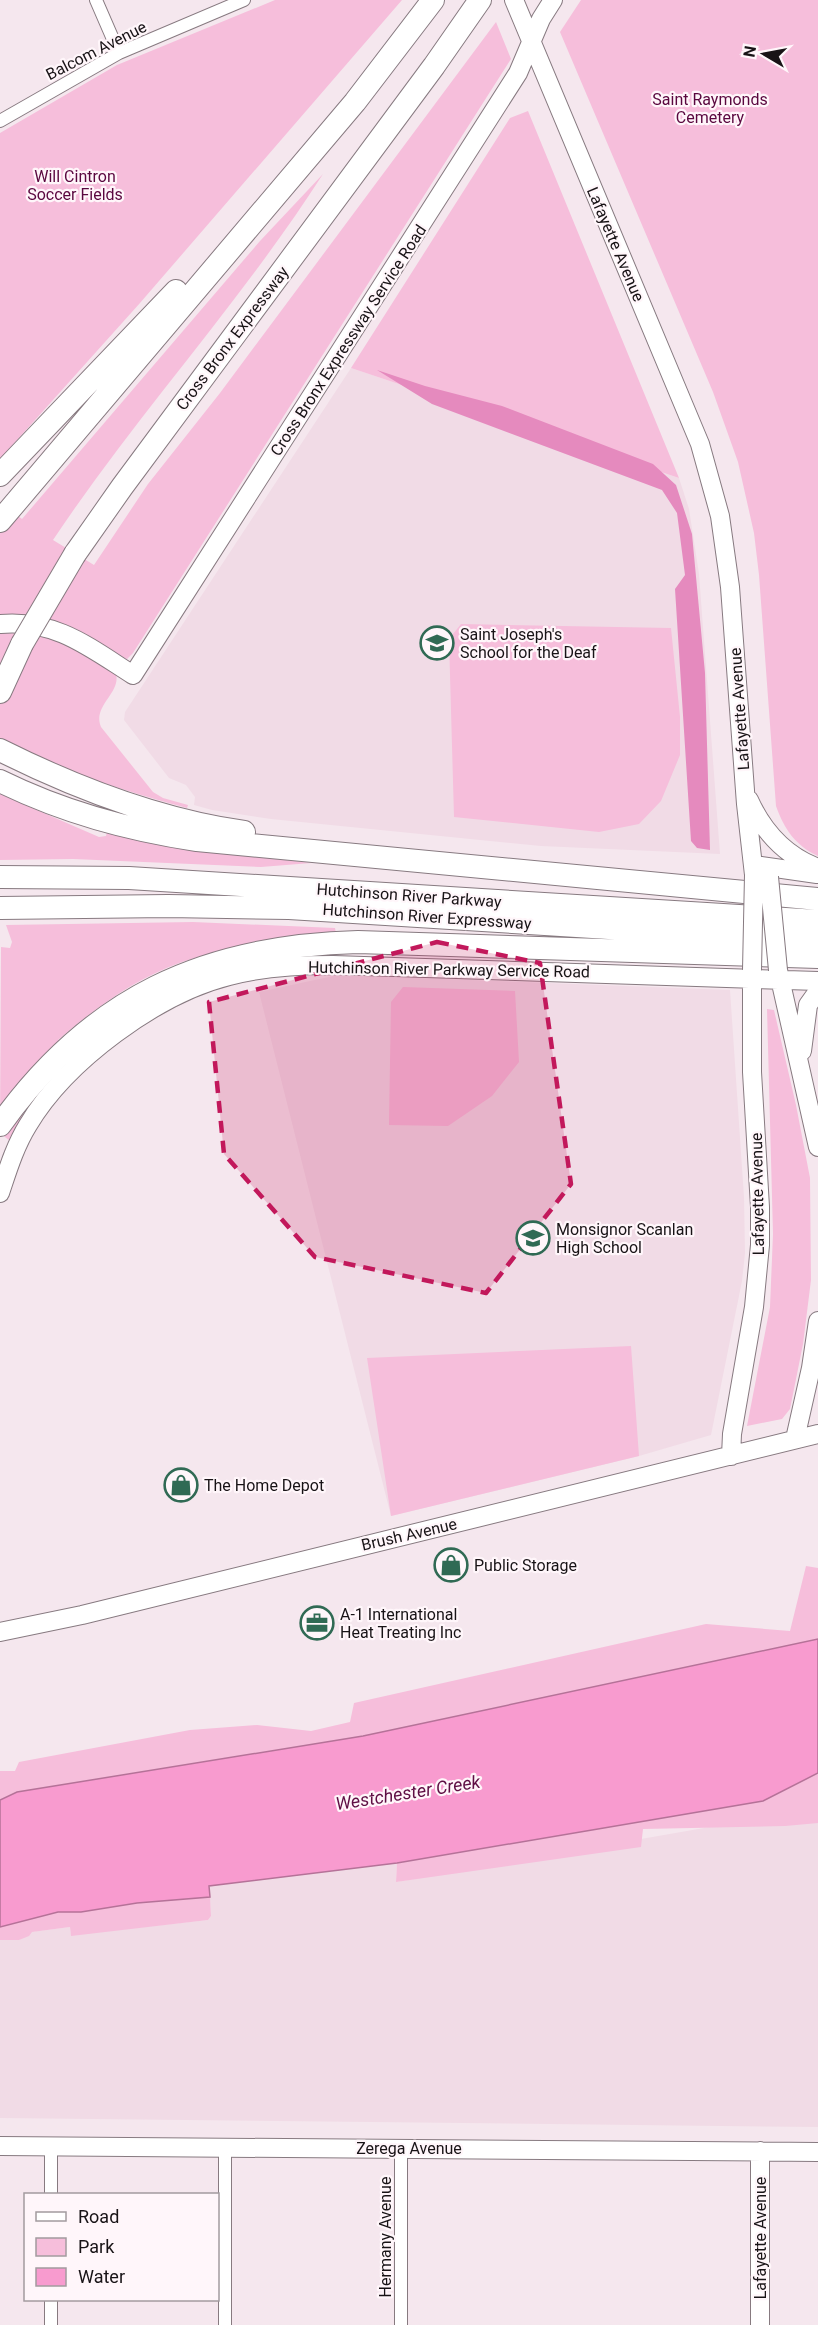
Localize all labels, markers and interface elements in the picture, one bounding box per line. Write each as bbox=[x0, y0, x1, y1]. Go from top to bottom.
street label: Balcom Avenue bbox=[43, 17, 150, 84]
north arrow bbox=[734, 24, 794, 84]
text: N bbox=[739, 44, 760, 59]
park label: Saint Raymonds Cemetery bbox=[652, 90, 768, 127]
park label: Will Cintron Soccer Fields bbox=[27, 167, 123, 204]
street label: Lafayette Avenue bbox=[583, 184, 648, 304]
street label: Cross Bronx Expressway Service Road bbox=[267, 221, 430, 459]
street label: Cross Bronx Expressway bbox=[172, 262, 293, 414]
school or university icon: Saint Joseph's School for the Deaf bbox=[419, 625, 455, 661]
place label: Saint Joseph's School for the Deaf bbox=[460, 625, 597, 662]
street label: Lafayette Avenue bbox=[726, 647, 753, 771]
street label: Hutchinson River Parkway bbox=[316, 880, 502, 911]
street label: Hutchinson River Expressway bbox=[322, 900, 532, 933]
street label: Hutchinson River Parkway Service Road bbox=[308, 958, 590, 981]
street label: Lafayette Avenue bbox=[747, 1132, 768, 1255]
school or university icon: Monsignor Scanlan High School bbox=[515, 1220, 551, 1256]
place label: Monsignor Scanlan High School bbox=[556, 1220, 693, 1257]
shop icon: The Home Depot bbox=[163, 1467, 199, 1503]
place label: The Home Depot bbox=[204, 1476, 324, 1495]
street label: Brush Avenue bbox=[359, 1514, 459, 1555]
shop icon: Public Storage bbox=[433, 1547, 469, 1583]
place label: Public Storage bbox=[474, 1556, 577, 1575]
office icon: A-1 International Heat Treating Inc bbox=[299, 1605, 335, 1641]
place label: A-1 International Heat Treating Inc bbox=[340, 1605, 461, 1642]
water label: Westchester Creek bbox=[334, 1771, 483, 1814]
street label: Zerega Avenue bbox=[356, 2139, 462, 2158]
street label: Hermany Avenue bbox=[376, 2177, 395, 2297]
street label: Lafayette Avenue bbox=[751, 2177, 770, 2299]
legend bbox=[24, 2193, 219, 2301]
text: Road bbox=[78, 2206, 119, 2227]
text: Park bbox=[78, 2236, 115, 2257]
text: Water bbox=[78, 2266, 125, 2287]

